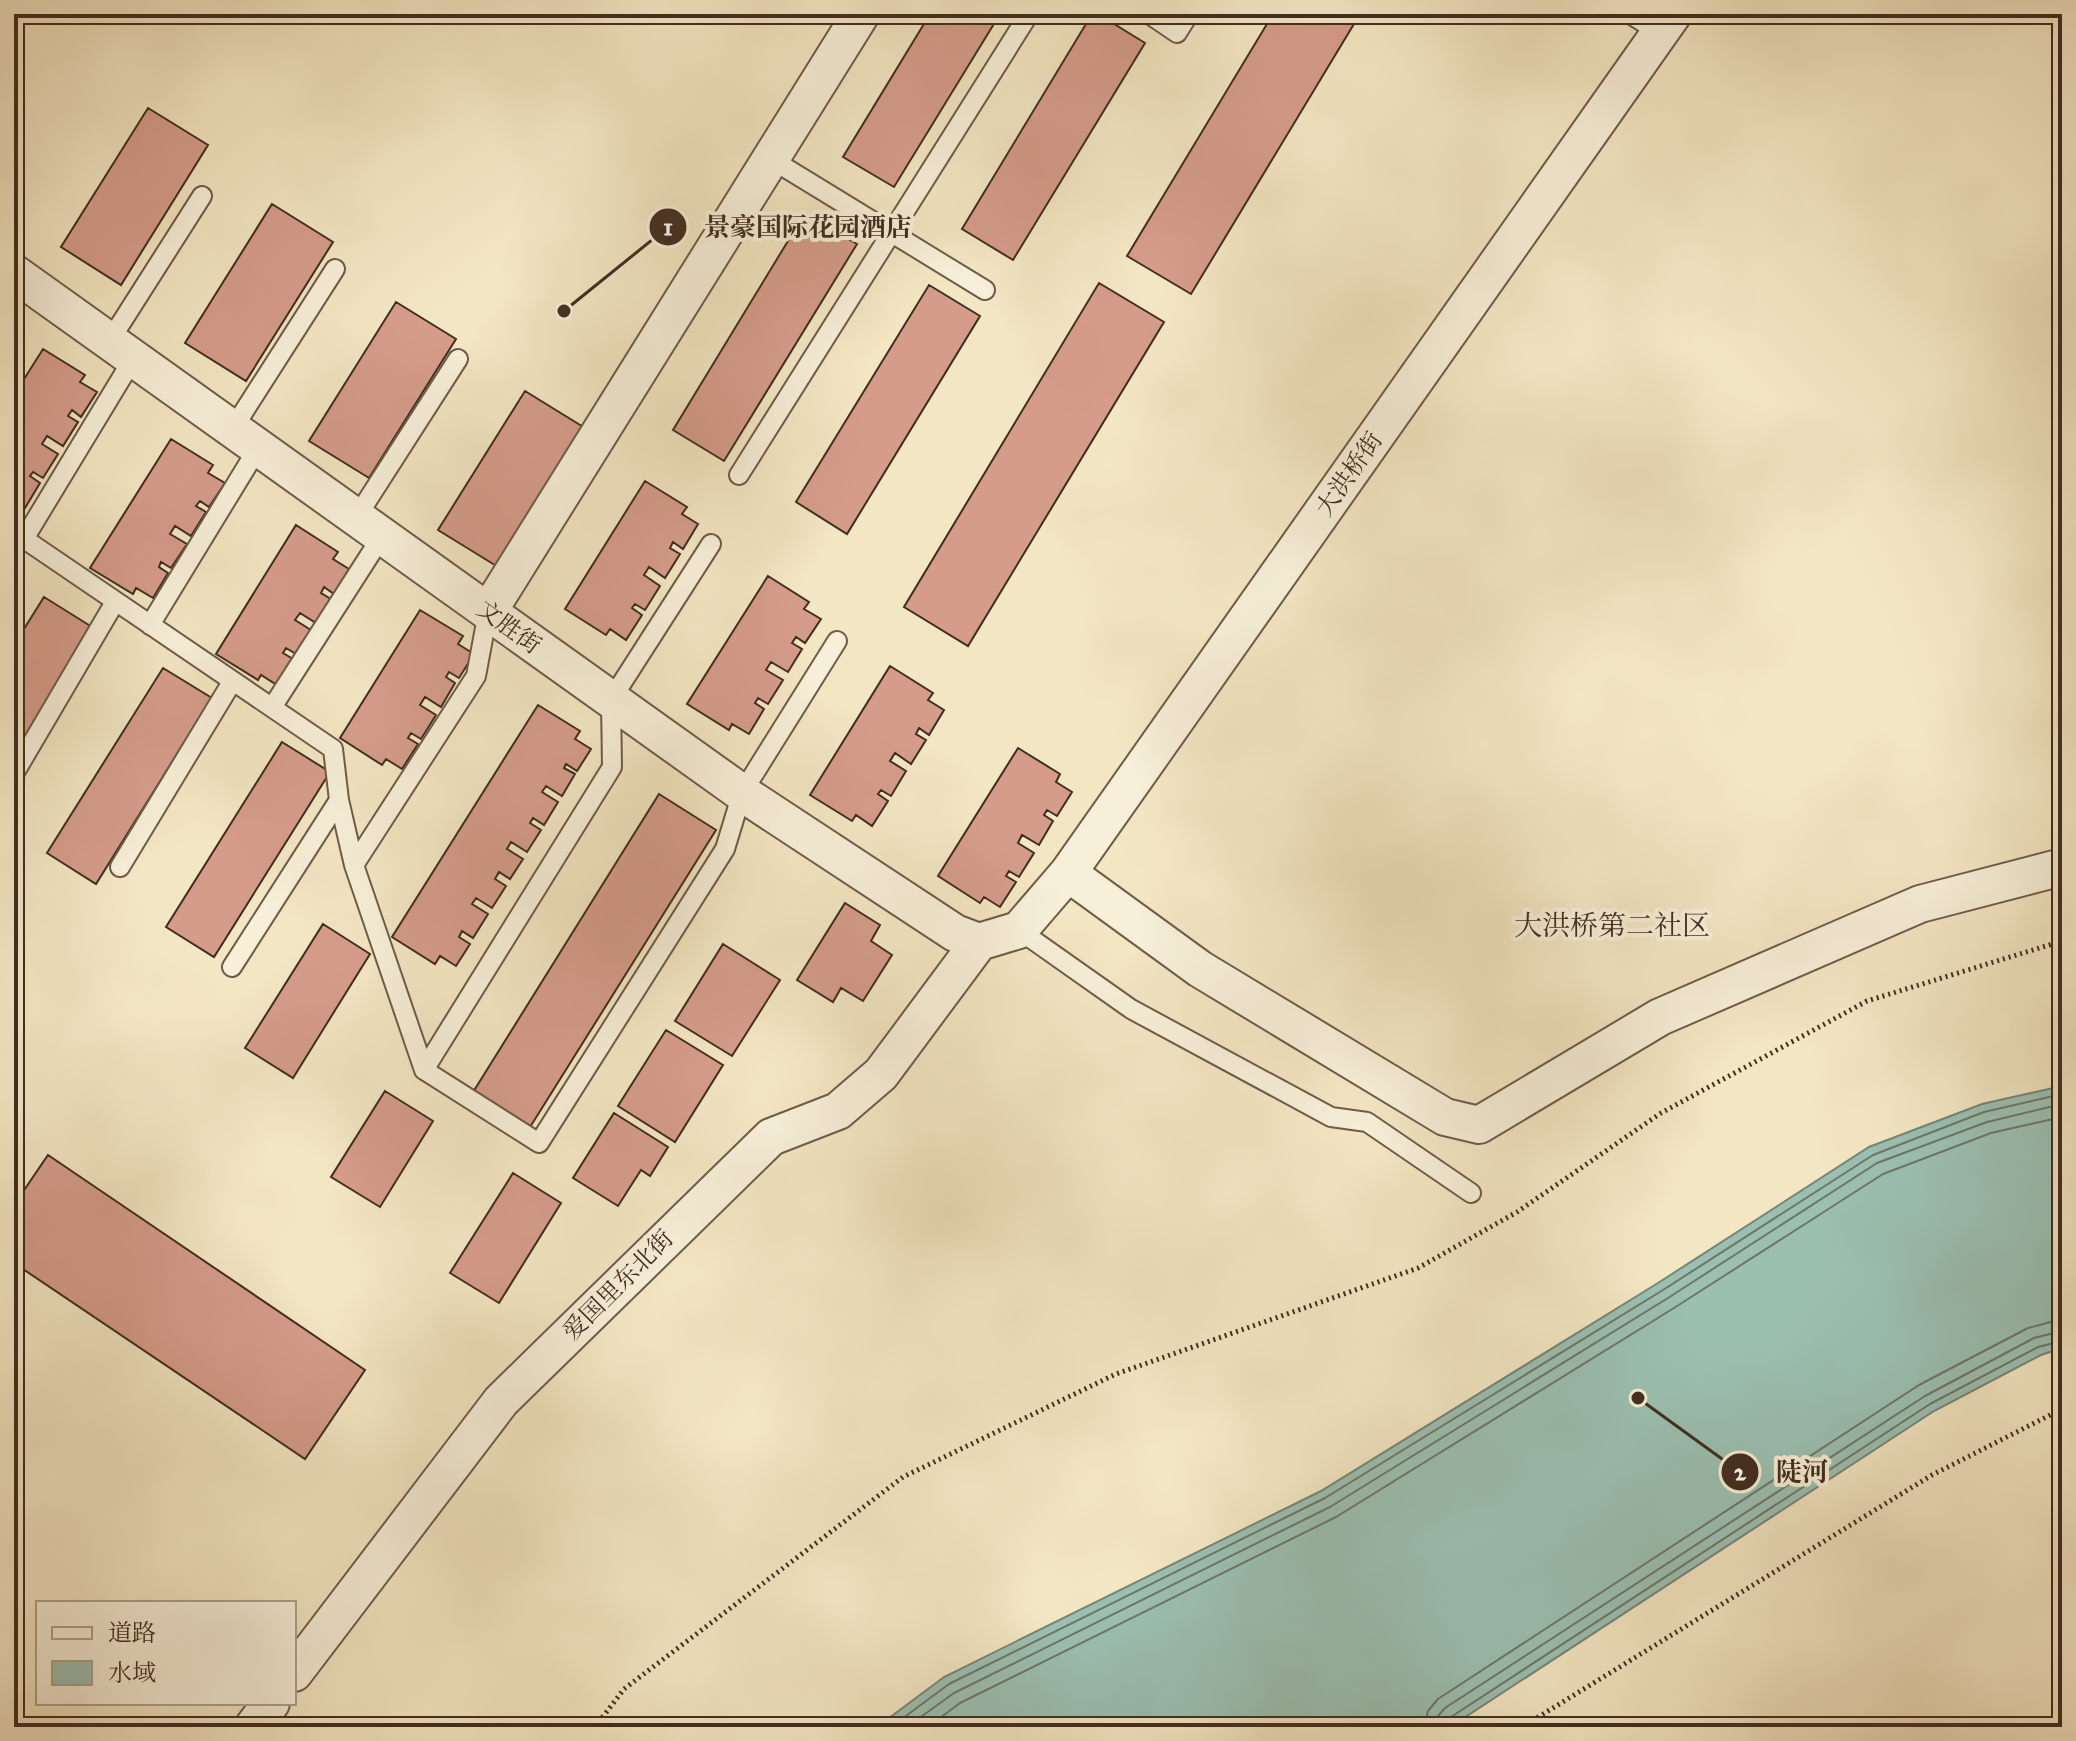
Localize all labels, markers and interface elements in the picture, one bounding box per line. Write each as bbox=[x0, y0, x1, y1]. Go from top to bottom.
callout: 景豪国际花园酒店 bbox=[648, 202, 928, 252]
text: 景豪国际花园酒店 bbox=[704, 211, 912, 243]
text: 1 bbox=[663, 212, 673, 242]
street label: 大洪桥街 bbox=[1309, 426, 1389, 522]
street label: 文胜街 bbox=[471, 594, 547, 660]
district label: 大洪桥第二社区 bbox=[1514, 908, 1710, 943]
street label: 爱国里东北街 bbox=[556, 1223, 680, 1347]
callout: 陡河 bbox=[1720, 1447, 1844, 1497]
text: 陡河 bbox=[1776, 1456, 1828, 1488]
text: 2 bbox=[1734, 1457, 1747, 1487]
legend bbox=[36, 1601, 296, 1705]
text: 道路 bbox=[108, 1618, 156, 1648]
text: 水域 bbox=[108, 1658, 156, 1688]

